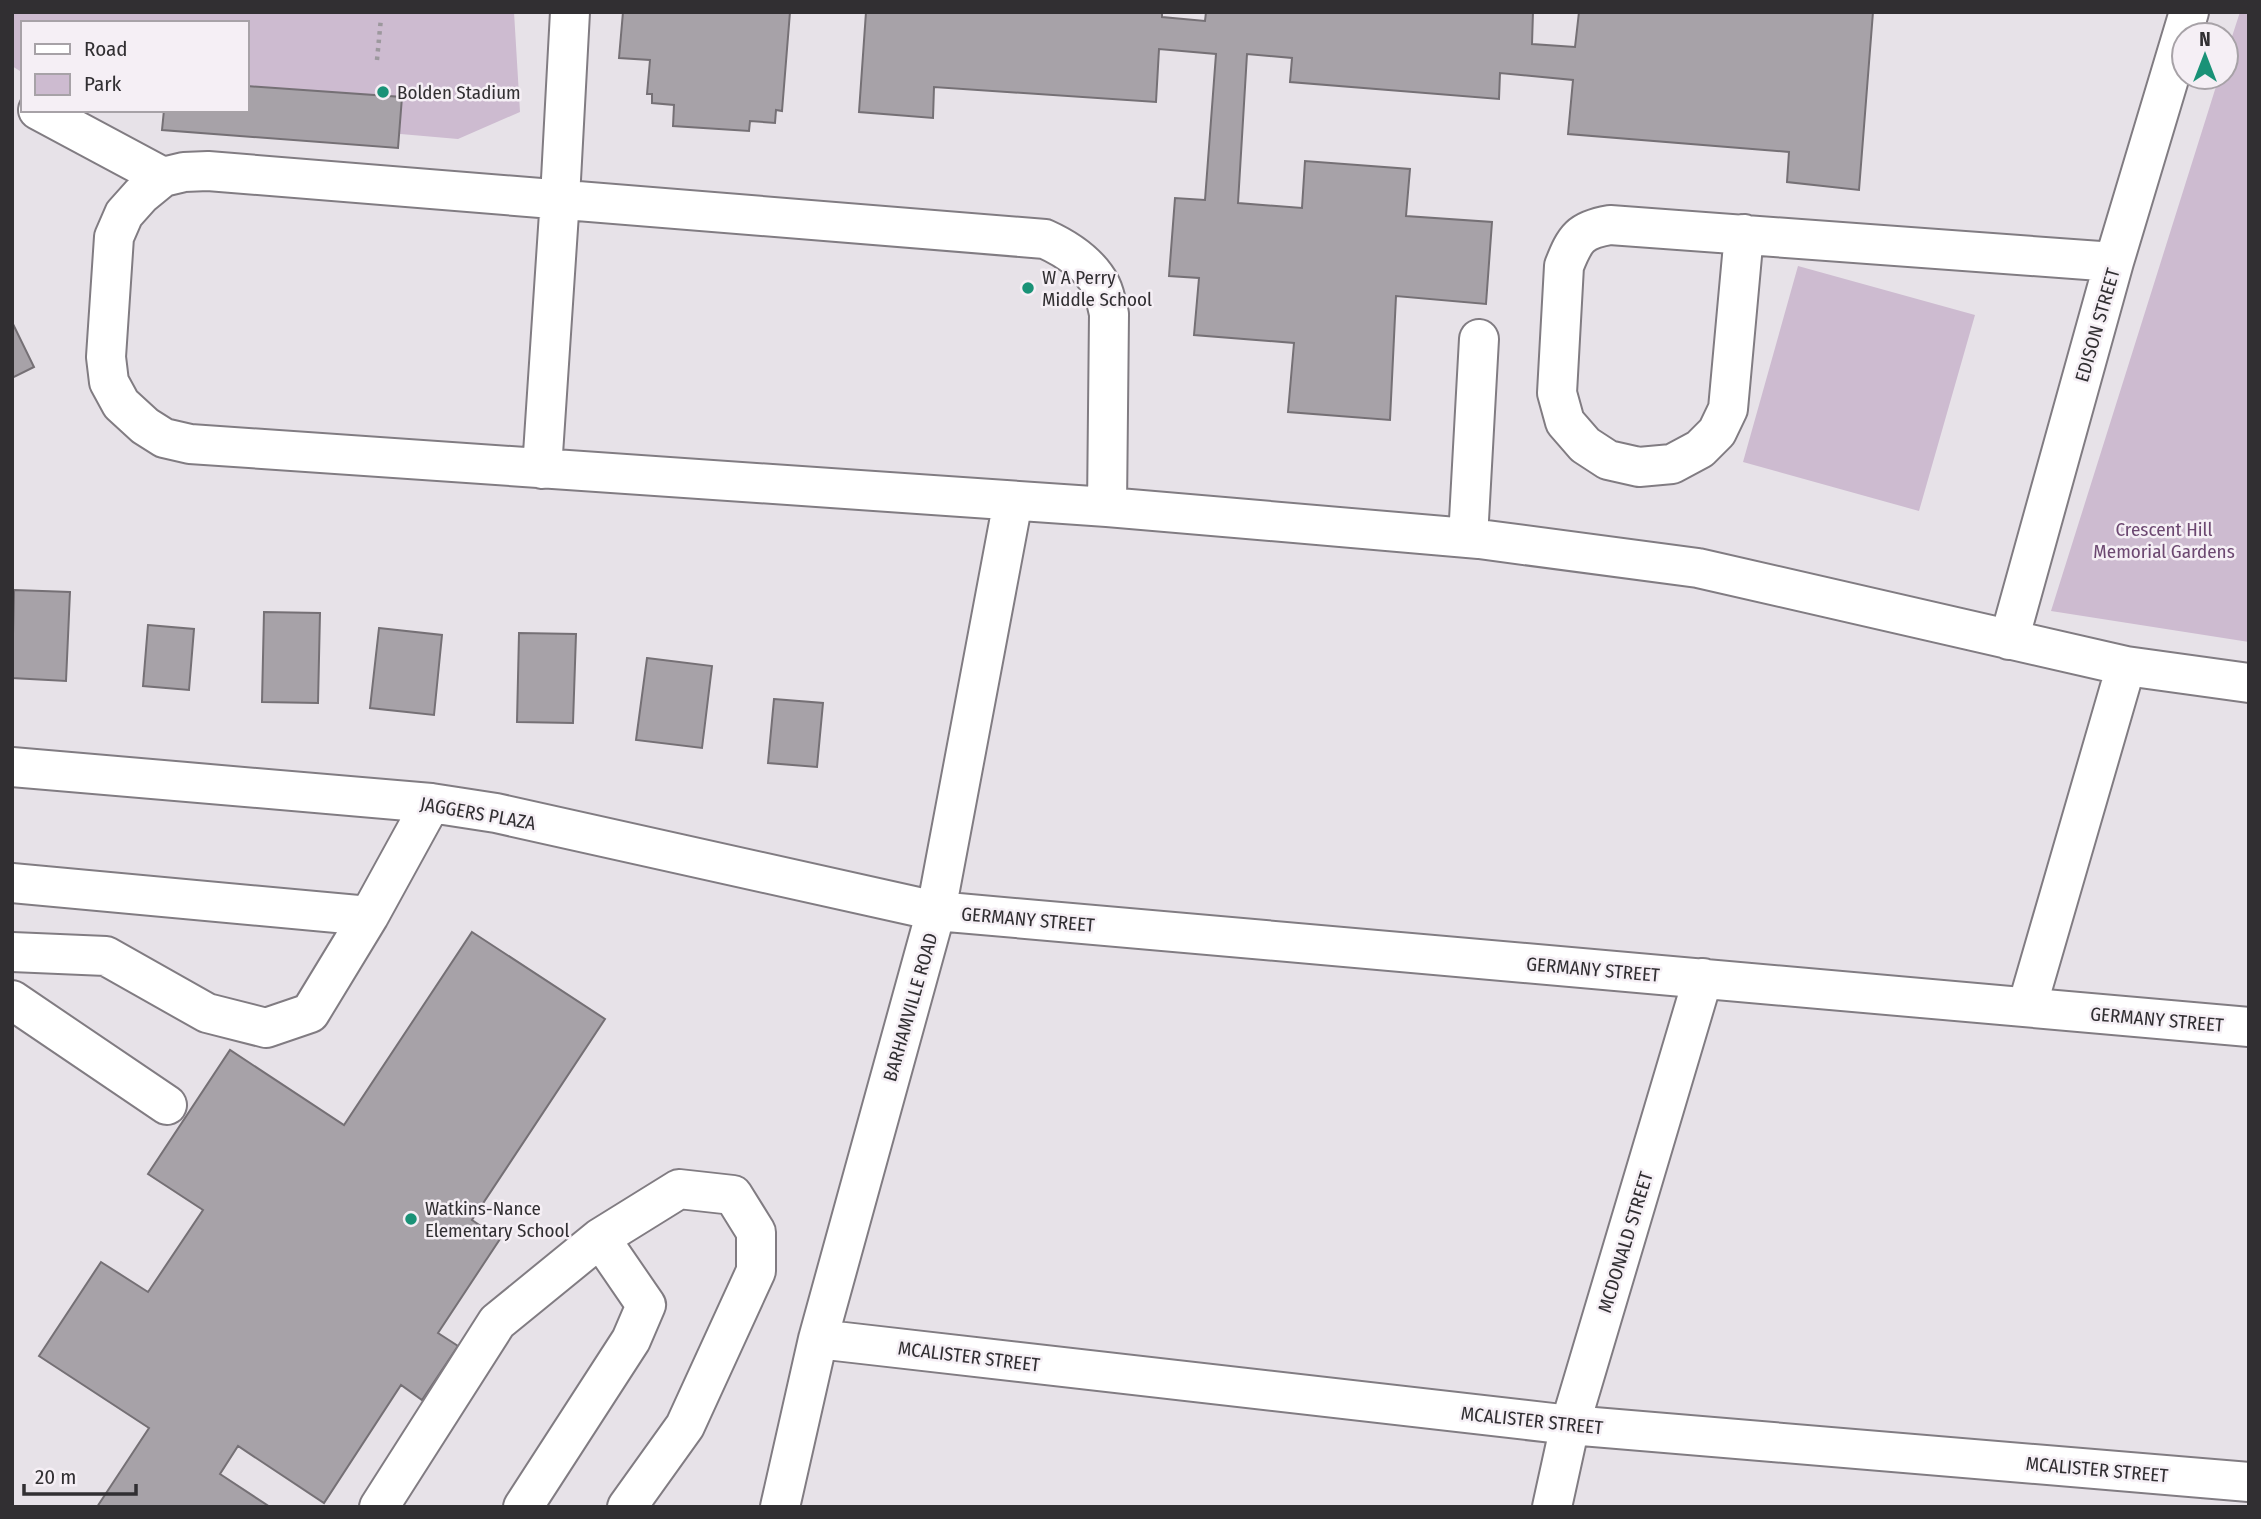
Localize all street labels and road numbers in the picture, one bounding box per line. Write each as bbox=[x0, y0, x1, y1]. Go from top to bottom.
street label: EDISON STREET bbox=[2070, 266, 2125, 385]
street label: JAGGERS PLAZA bbox=[418, 792, 538, 835]
street label: GERMANY STREET bbox=[960, 902, 1096, 937]
street label: BARHAMVILLE ROAD bbox=[878, 930, 943, 1084]
street label: GERMANY STREET bbox=[1525, 952, 1661, 987]
street label: GERMANY STREET bbox=[2089, 1002, 2225, 1037]
street label: MCDONALD STREET bbox=[1593, 1169, 1658, 1315]
street label: MCALISTER STREET bbox=[897, 1336, 1041, 1377]
street label: MCALISTER STREET bbox=[1460, 1402, 1604, 1439]
street label: MCALISTER STREET bbox=[2025, 1452, 2169, 1487]

